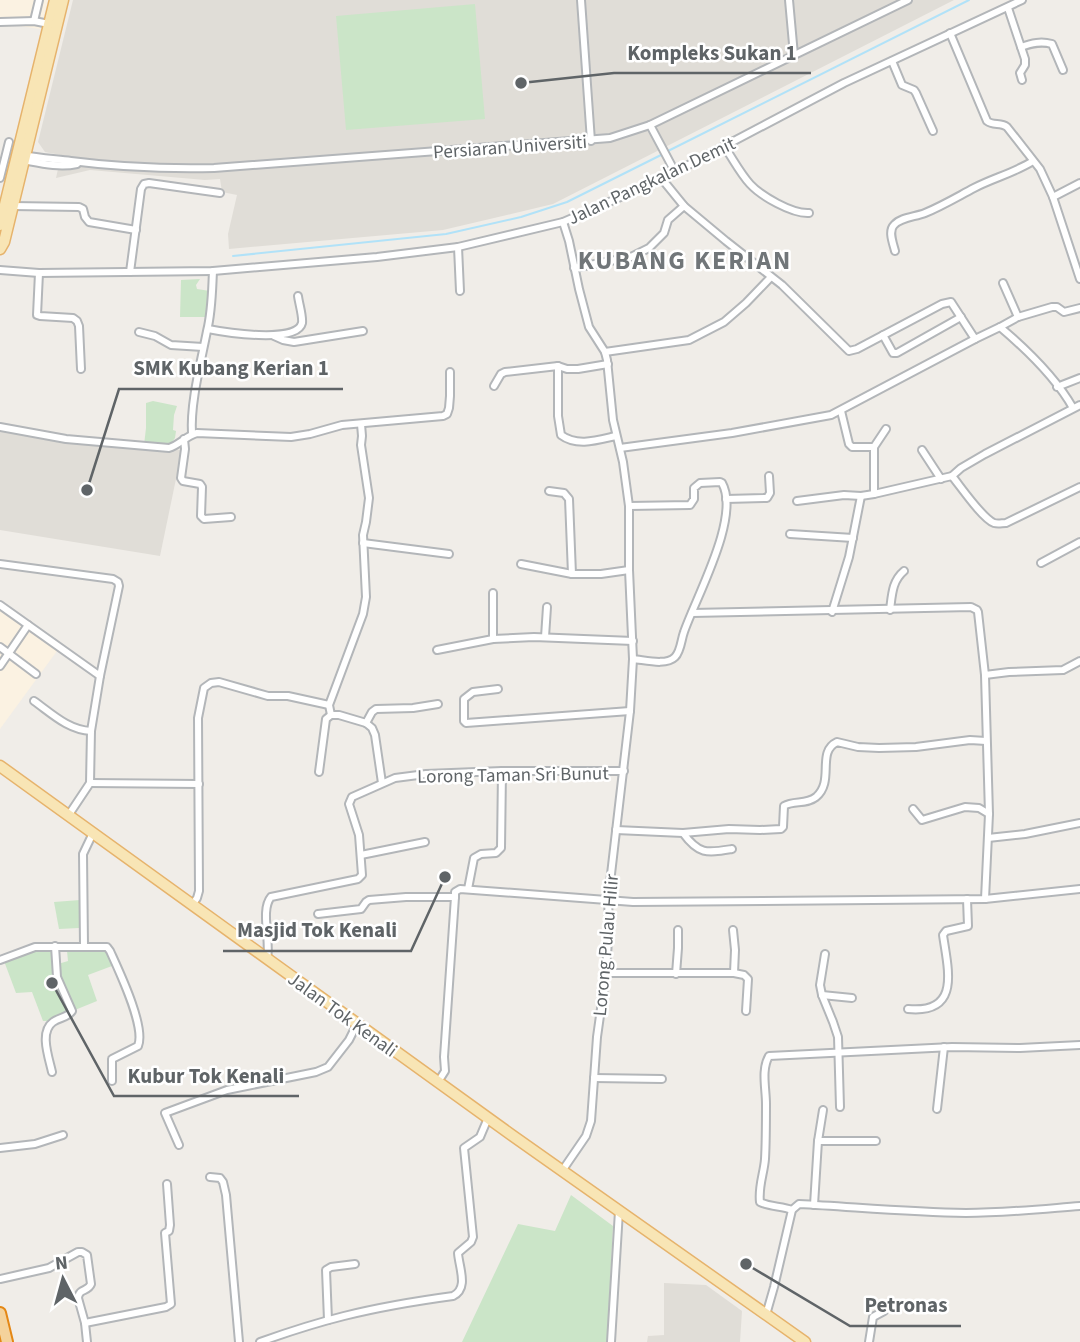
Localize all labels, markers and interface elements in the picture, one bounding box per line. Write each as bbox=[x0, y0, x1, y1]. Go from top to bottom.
callout: Kompleks Sukan 1 bbox=[614, 31, 811, 73]
text: Kompleks Sukan 1 bbox=[627, 38, 797, 68]
street label: Persiaran Universiti bbox=[432, 129, 588, 166]
street label: Jalan Pangkalan Demit bbox=[563, 130, 740, 232]
district label: KUBANG KERIAN bbox=[578, 242, 792, 279]
callout: SMK Kubang Kerian 1 bbox=[119, 347, 343, 389]
text: SMK Kubang Kerian 1 bbox=[133, 353, 329, 383]
street label: Lorong Taman Sri Bunut bbox=[417, 760, 610, 791]
street label: Lorong Pulau Hilir bbox=[587, 873, 626, 1017]
callout: Masjid Tok Kenali bbox=[223, 909, 411, 951]
text: Masjid Tok Kenali bbox=[237, 915, 397, 945]
street label: Jalan Tok Kenali bbox=[282, 966, 402, 1064]
callout: Kubur Tok Kenali bbox=[114, 1054, 299, 1096]
text: Kubur Tok Kenali bbox=[128, 1061, 284, 1091]
north arrow bbox=[28, 1244, 98, 1314]
text: N bbox=[54, 1249, 69, 1278]
callout: Petronas bbox=[850, 1284, 961, 1326]
text: Petronas bbox=[865, 1290, 947, 1320]

